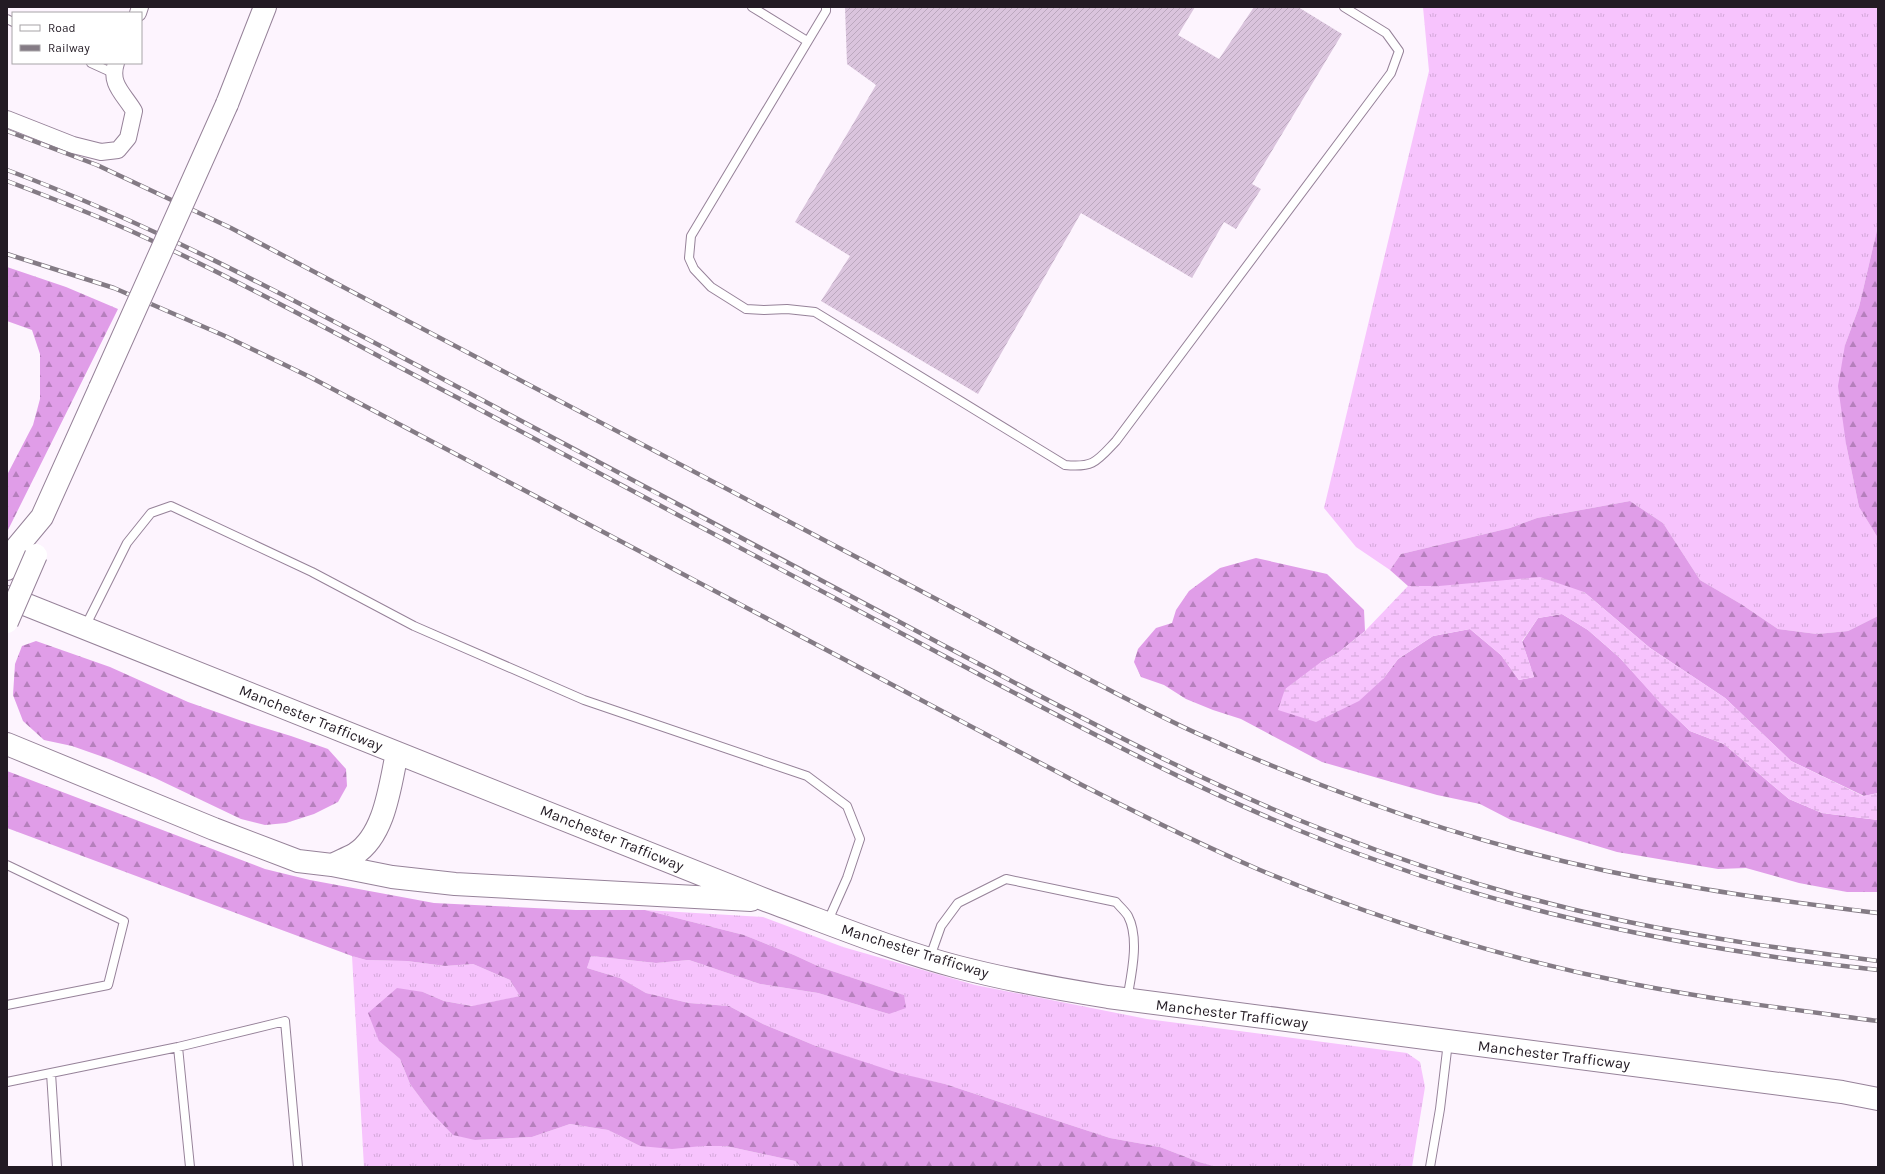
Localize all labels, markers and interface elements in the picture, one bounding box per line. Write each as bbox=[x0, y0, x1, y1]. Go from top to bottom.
legend bbox=[12, 12, 142, 64]
text: Road bbox=[48, 21, 76, 35]
text: Railway bbox=[48, 41, 90, 55]
street label: Manchester Trafficway bbox=[237, 681, 386, 755]
street label: Manchester Trafficway bbox=[538, 801, 687, 875]
street label: Manchester Trafficway bbox=[839, 920, 991, 982]
street label: Manchester Trafficway bbox=[1155, 996, 1309, 1032]
street label: Manchester Trafficway bbox=[1477, 1037, 1631, 1073]

